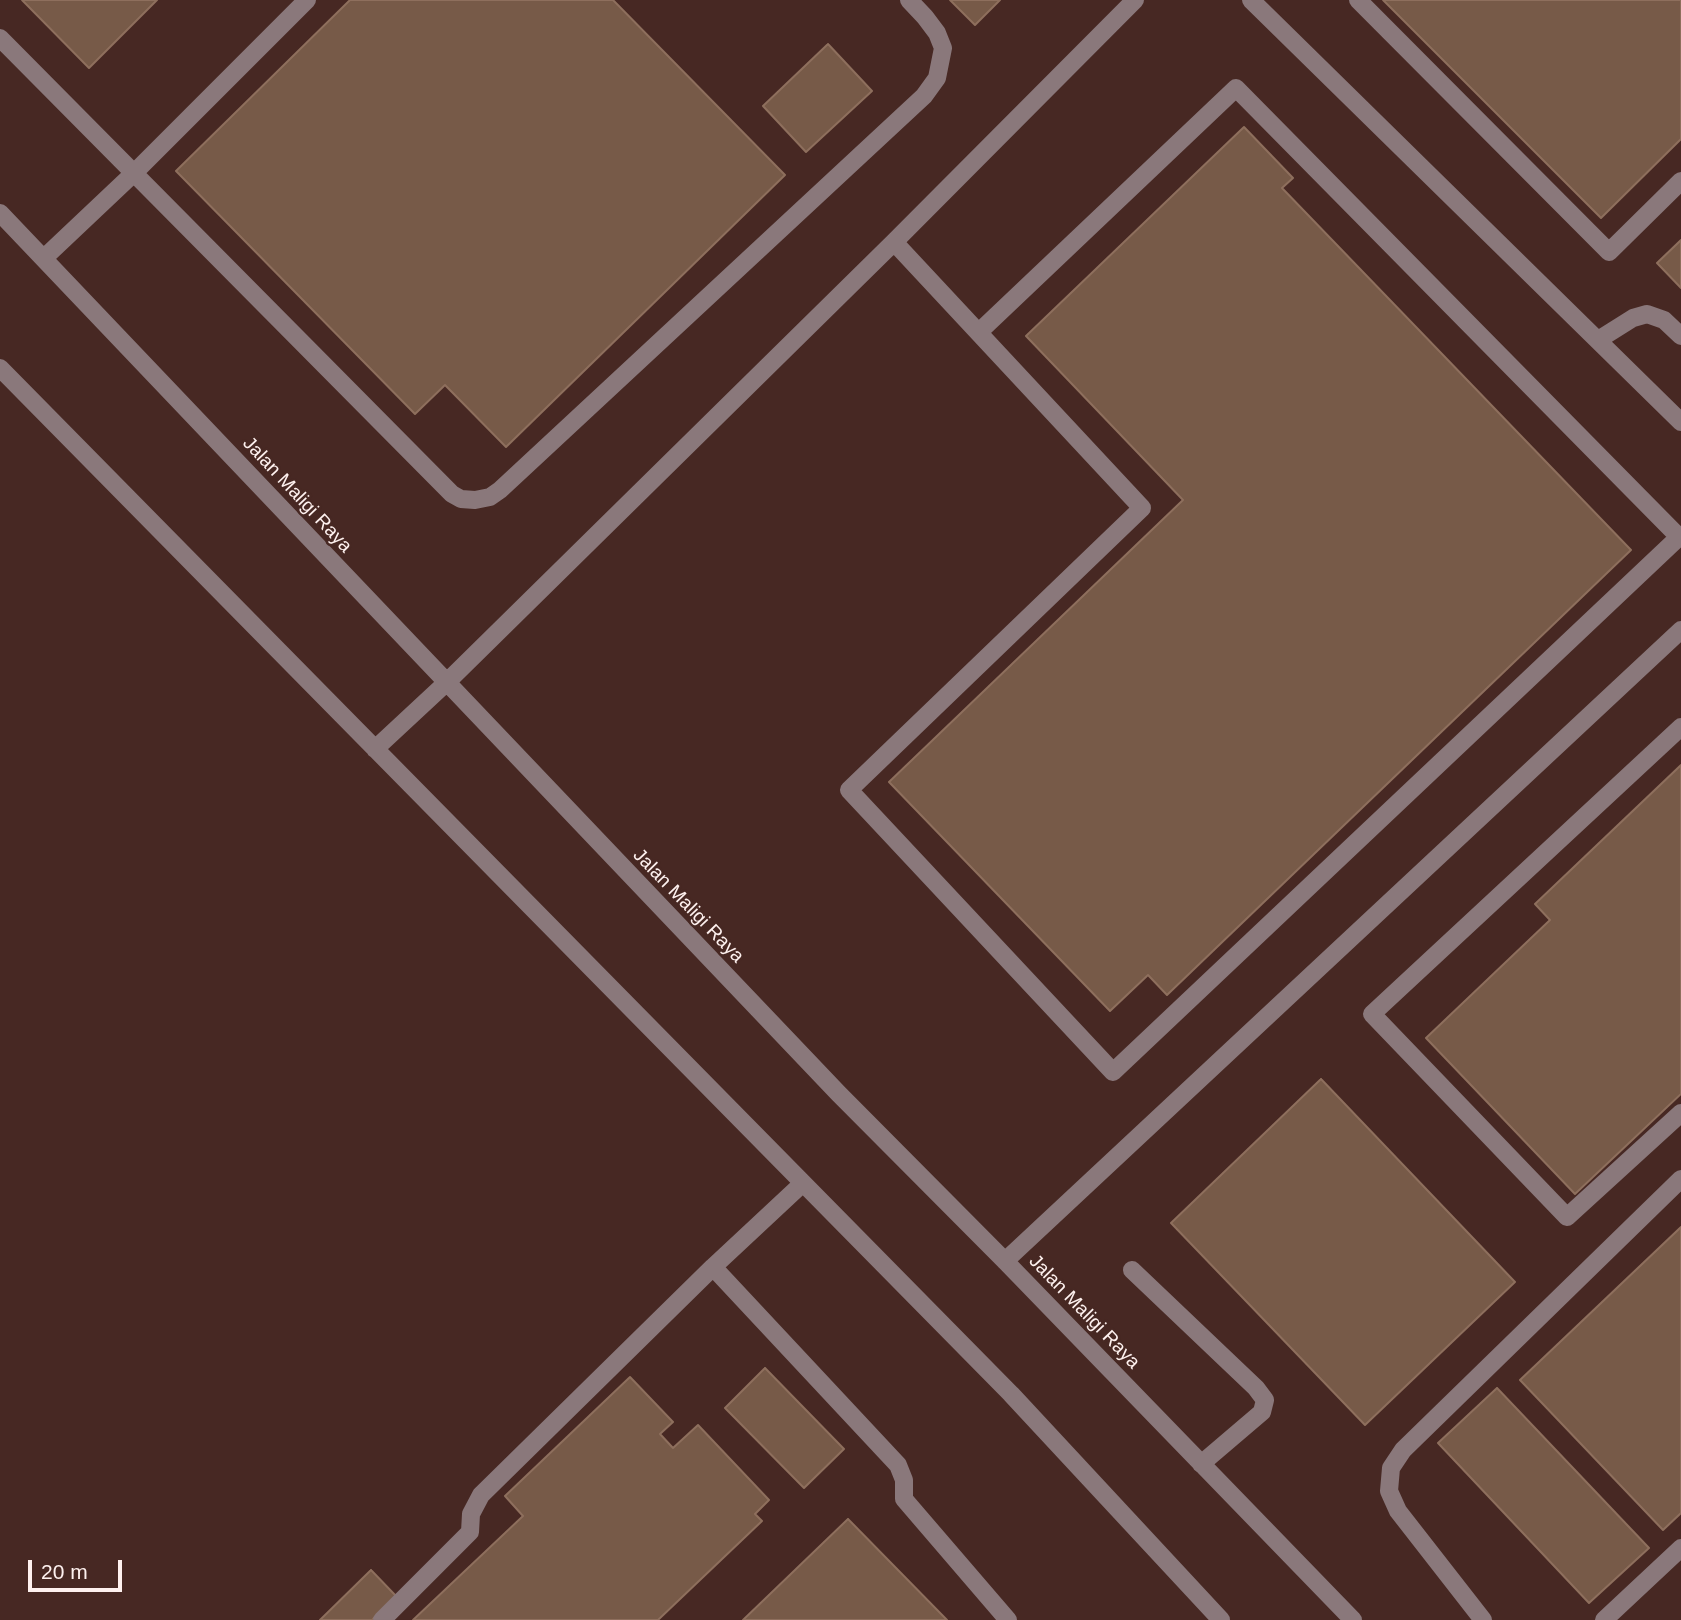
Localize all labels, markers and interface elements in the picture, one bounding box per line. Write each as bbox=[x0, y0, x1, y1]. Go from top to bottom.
street label: Jalan Maligi Raya bbox=[238, 432, 356, 558]
street label: Jalan Maligi Raya bbox=[628, 844, 748, 968]
street label: Jalan Maligi Raya bbox=[1024, 1250, 1144, 1374]
scale bar bbox=[32, 1546, 126, 1590]
text: 20 m bbox=[41, 1560, 88, 1583]

